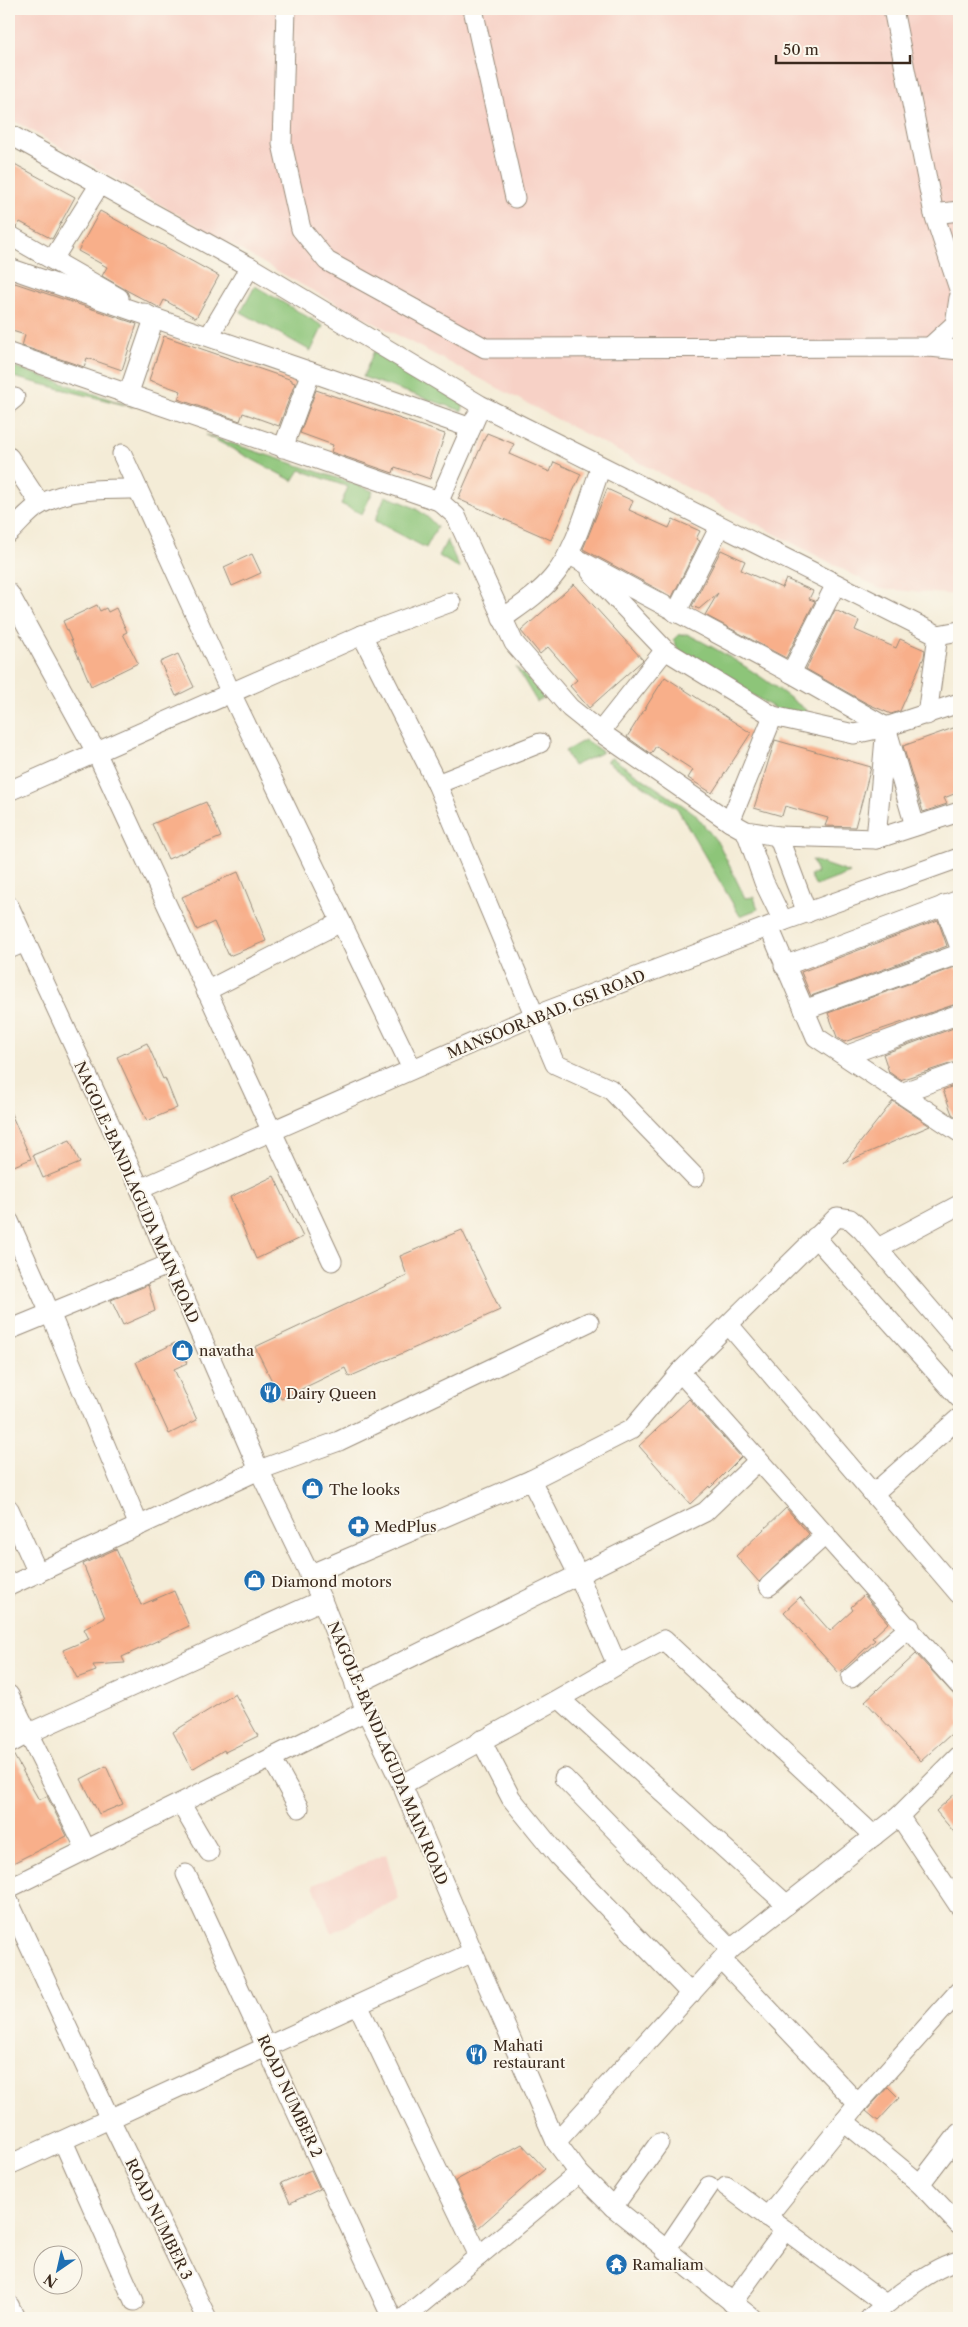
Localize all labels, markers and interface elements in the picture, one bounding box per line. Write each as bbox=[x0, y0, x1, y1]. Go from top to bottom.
scale bar bbox=[776, 32, 909, 64]
text: 50 m bbox=[783, 40, 819, 59]
street label: MANSOORABAD, GSI ROAD bbox=[444, 965, 648, 1063]
street label: NAGOLE-BANDLAGUDA MAIN ROAD bbox=[70, 1058, 204, 1326]
shop icon: navatha bbox=[171, 1338, 195, 1362]
place label: navatha bbox=[199, 1341, 254, 1360]
restaurant icon: Dairy Queen bbox=[258, 1381, 282, 1405]
place label: Dairy Queen bbox=[286, 1384, 377, 1403]
shop icon: The looks bbox=[301, 1477, 325, 1501]
place label: The looks bbox=[329, 1480, 400, 1499]
pharmacy icon: MedPlus bbox=[346, 1514, 370, 1538]
place label: MedPlus bbox=[374, 1517, 436, 1536]
shop icon: Diamond motors bbox=[243, 1569, 267, 1593]
place label: Diamond motors bbox=[271, 1572, 392, 1591]
street label: NAGOLE-BANDLAGUDA MAIN ROAD bbox=[324, 1618, 452, 1888]
street label: ROAD NUMBER 2 bbox=[253, 2032, 327, 2160]
place label: Mahati restaurant bbox=[493, 2036, 566, 2072]
restaurant icon: Mahati restaurant bbox=[465, 2042, 489, 2066]
street label: ROAD NUMBER 3 bbox=[121, 2155, 197, 2283]
north arrow bbox=[32, 2244, 82, 2294]
temple icon: Ramaliam bbox=[604, 2252, 628, 2276]
place label: Ramaliam bbox=[632, 2255, 704, 2274]
text: N bbox=[41, 2270, 61, 2292]

